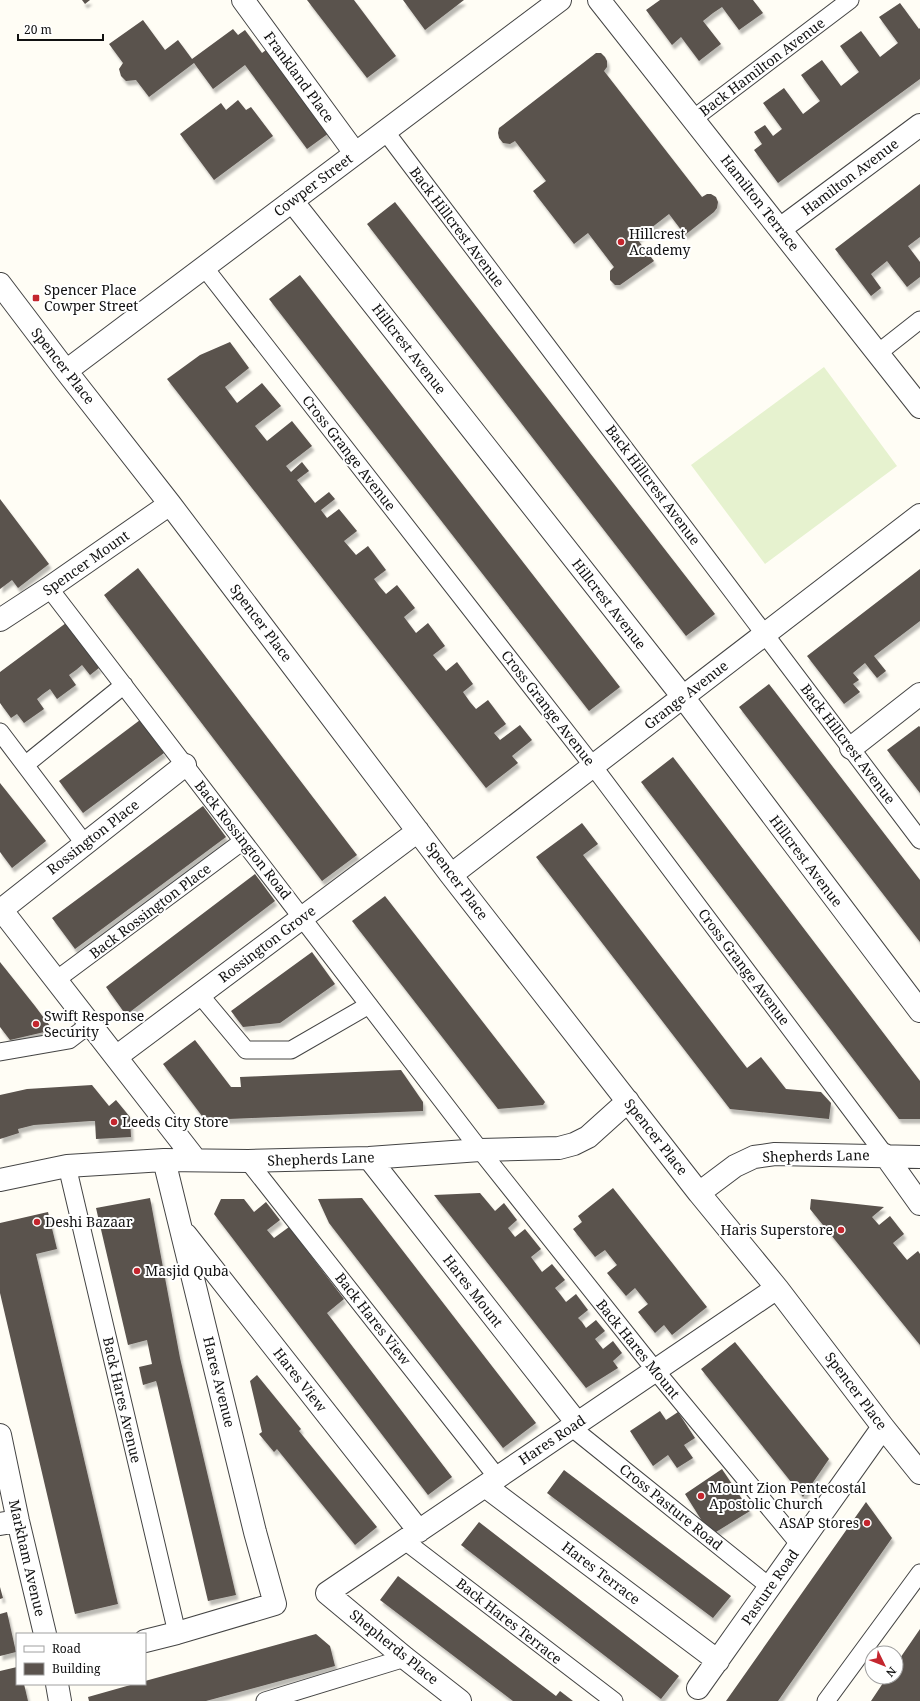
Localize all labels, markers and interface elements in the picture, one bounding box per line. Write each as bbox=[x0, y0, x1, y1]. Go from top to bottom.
street label: Back Hamilton Avenue bbox=[695, 13, 828, 120]
scale bar bbox=[18, 16, 103, 42]
text: 20 m bbox=[24, 21, 52, 38]
street label: Frankland Place bbox=[260, 27, 339, 126]
street label: Hamilton Avenue bbox=[797, 134, 902, 219]
street label: Cowper Street bbox=[269, 149, 356, 221]
street label: Hamilton Terrace bbox=[717, 151, 804, 255]
street label: Back Hillcrest Avenue bbox=[406, 163, 509, 291]
place label: Hillcrest Academy bbox=[629, 224, 690, 259]
marker: Hillcrest Academy bbox=[616, 237, 626, 247]
place label: Spencer Place Cowper Street bbox=[44, 280, 138, 315]
marker: Spencer Place Cowper Street bbox=[31, 293, 41, 303]
street label: Hillcrest Avenue bbox=[368, 299, 451, 398]
street label: Spencer Place bbox=[27, 323, 99, 408]
street label: Cross Grange Avenue bbox=[298, 391, 400, 514]
street label: Back Hillcrest Avenue bbox=[602, 421, 705, 549]
street label: Spencer Mount bbox=[39, 526, 133, 599]
street label: Hillcrest Avenue bbox=[568, 554, 651, 653]
street label: Spencer Place bbox=[226, 580, 297, 665]
street label: Cross Grange Avenue bbox=[497, 646, 599, 769]
street label: Grange Avenue bbox=[640, 656, 732, 733]
street label: Back Hillcrest Avenue bbox=[797, 680, 900, 808]
street label: Back Rossington Road bbox=[191, 776, 296, 903]
street label: Rossington Place bbox=[43, 795, 143, 878]
street label: Hillcrest Avenue bbox=[766, 811, 847, 910]
street label: Spencer Place bbox=[422, 838, 493, 923]
street label: Back Rossington Place bbox=[85, 859, 214, 963]
street label: Rossington Grove bbox=[214, 901, 319, 986]
street label: Cross Grange Avenue bbox=[694, 904, 795, 1029]
place label: Swift Response Security bbox=[44, 1006, 144, 1041]
marker: Swift Response Security bbox=[31, 1019, 41, 1029]
street label: Spencer Place bbox=[620, 1094, 692, 1179]
place label: Leeds City Store bbox=[122, 1112, 229, 1131]
marker: Leeds City Store bbox=[109, 1117, 119, 1127]
street label: Shepherds Lane bbox=[762, 1145, 870, 1166]
street label: Shepherds Lane bbox=[267, 1147, 375, 1170]
place label: Deshi Bazaar bbox=[45, 1212, 133, 1231]
marker: Deshi Bazaar bbox=[32, 1217, 42, 1227]
place label: Haris Superstore bbox=[720, 1220, 833, 1239]
marker: Haris Superstore bbox=[836, 1225, 846, 1235]
street label: Hares Mount bbox=[439, 1251, 508, 1331]
place label: Masjid Quba bbox=[145, 1261, 229, 1280]
marker: Masjid Quba bbox=[132, 1266, 142, 1276]
street label: Back Hares View bbox=[331, 1269, 416, 1370]
street label: Back Hares Mount bbox=[592, 1295, 684, 1402]
street label: Hares Avenue bbox=[199, 1334, 240, 1429]
street label: Back Hares Avenue bbox=[99, 1335, 146, 1465]
street label: Hares View bbox=[269, 1344, 332, 1416]
street label: Spencer Place bbox=[821, 1348, 892, 1433]
street label: Hares Road bbox=[515, 1410, 589, 1469]
street label: Cross Pasture Road bbox=[616, 1459, 727, 1554]
place label: Mount Zion Pentecostal Apostolic Church bbox=[709, 1478, 867, 1513]
marker: Mount Zion Pentecostal Apostolic Church bbox=[696, 1491, 706, 1501]
street label: Markham Avenue bbox=[5, 1498, 50, 1618]
place label: ASAP Stores bbox=[779, 1513, 859, 1532]
marker: ASAP Stores bbox=[862, 1518, 872, 1528]
street label: Hares Terrace bbox=[558, 1537, 644, 1608]
street label: Pasture Road bbox=[737, 1545, 803, 1628]
street label: Back Hares Terrace bbox=[453, 1573, 566, 1668]
street label: Shepherds Place bbox=[346, 1605, 443, 1688]
legend bbox=[16, 1633, 146, 1685]
text: Road bbox=[52, 1640, 82, 1657]
north arrow bbox=[864, 1645, 904, 1685]
text: Building bbox=[52, 1660, 101, 1677]
text: N bbox=[883, 1664, 900, 1681]

